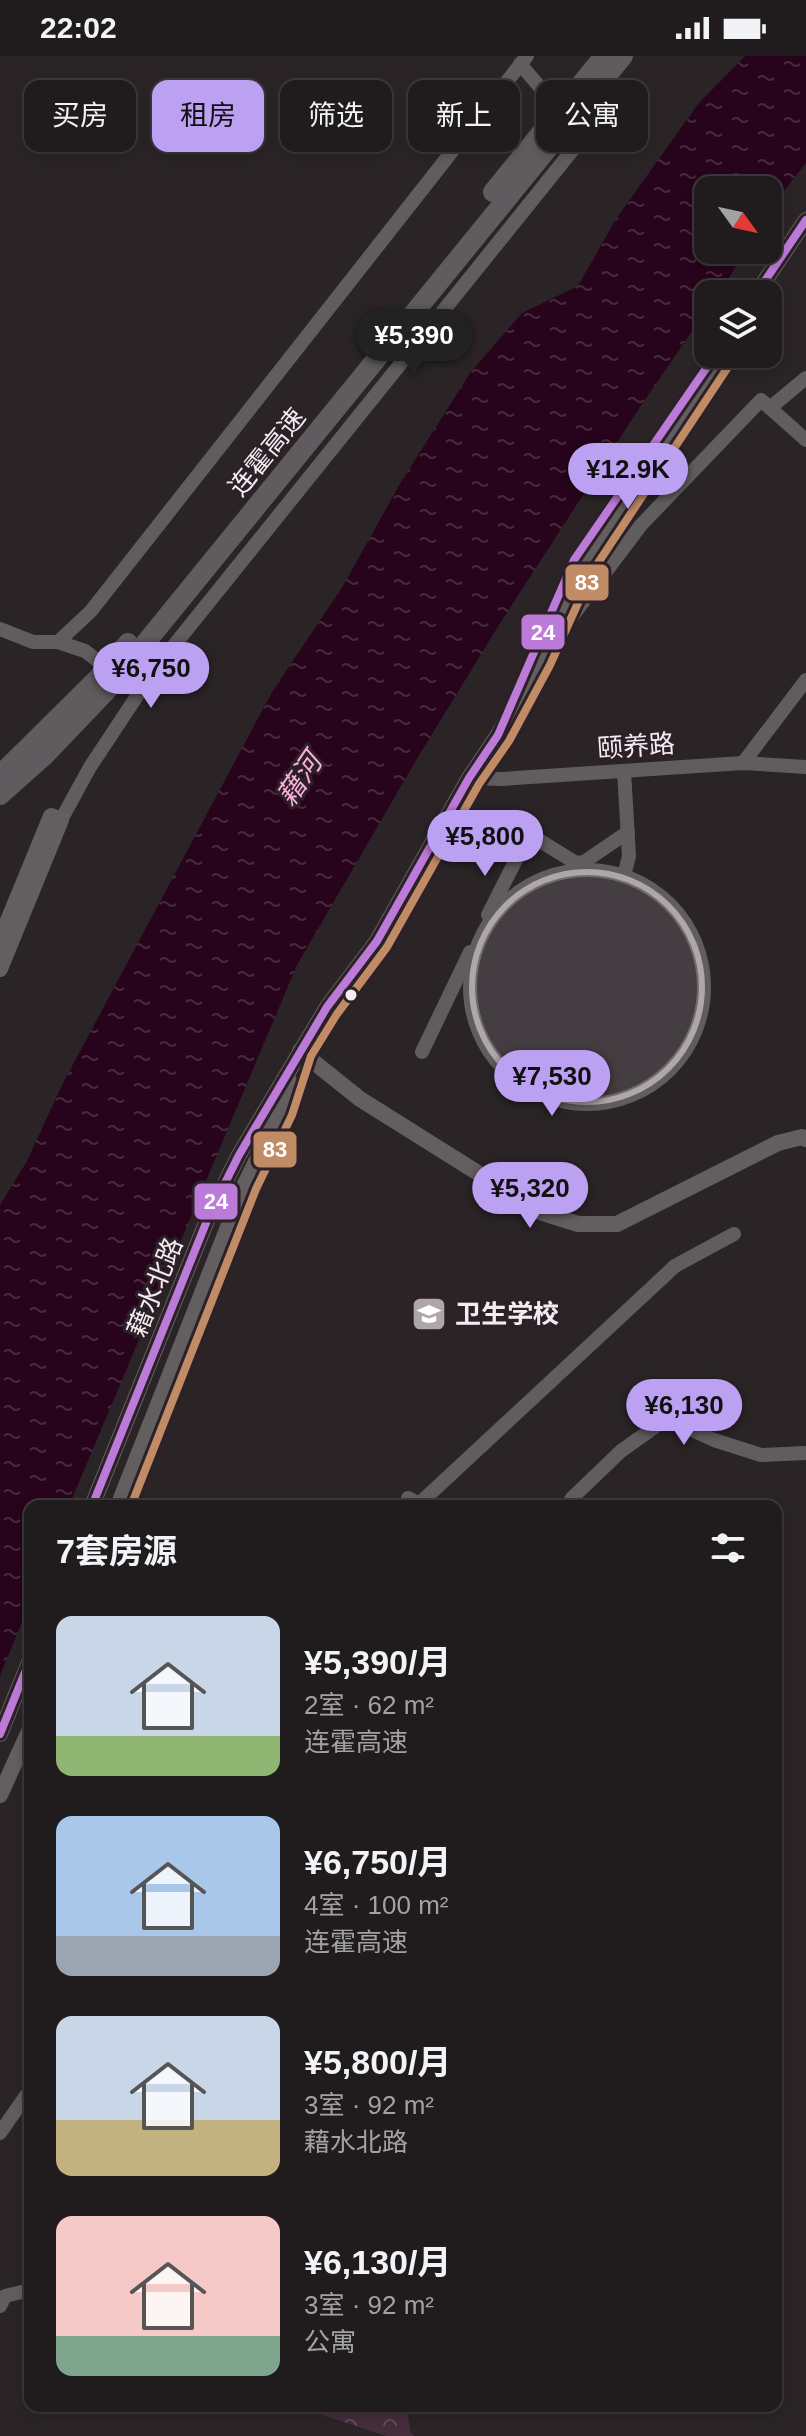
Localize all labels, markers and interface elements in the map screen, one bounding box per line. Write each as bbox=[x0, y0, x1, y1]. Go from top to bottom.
text: 22:02 bbox=[40, 11, 117, 44]
chip: 买房 bbox=[24, 80, 136, 152]
chip: 租房 bbox=[152, 80, 264, 152]
chip: 筛选 bbox=[280, 80, 392, 152]
chip: 新上 bbox=[408, 80, 520, 152]
chip: 公寓 bbox=[536, 80, 648, 152]
north arrow bbox=[694, 176, 782, 264]
map controls bbox=[694, 176, 782, 368]
button: layers bbox=[694, 280, 782, 368]
pin: ¥5,390 bbox=[349, 309, 479, 377]
text: ¥5,390 bbox=[374, 320, 454, 350]
street label: 连霍高速 bbox=[223, 402, 311, 502]
pin: ¥12.9K bbox=[563, 443, 693, 511]
text: ¥12.9K bbox=[586, 454, 670, 484]
line badge: 83 bbox=[564, 563, 610, 602]
text: 83 bbox=[575, 570, 599, 595]
line badge: 24 bbox=[520, 613, 566, 651]
text: 24 bbox=[531, 620, 556, 645]
pin: ¥6,750 bbox=[86, 642, 216, 710]
text: ¥6,750 bbox=[111, 653, 191, 683]
street label: 颐养路 bbox=[596, 728, 676, 764]
water label: 藉河 bbox=[271, 743, 331, 811]
pin: ¥5,800 bbox=[420, 810, 550, 878]
text: ¥5,800 bbox=[445, 821, 525, 851]
unlabelled marker bbox=[343, 987, 359, 1003]
pin: ¥7,530 bbox=[487, 1050, 617, 1118]
text: ¥7,530 bbox=[512, 1061, 592, 1091]
line badge: 83 bbox=[252, 1130, 298, 1169]
text: 83 bbox=[263, 1137, 287, 1162]
pin: ¥5,320 bbox=[465, 1162, 595, 1230]
text: ¥5,320 bbox=[490, 1173, 570, 1203]
line badge: 24 bbox=[193, 1182, 239, 1221]
text: 24 bbox=[204, 1189, 229, 1214]
street label: 藉水北路 bbox=[122, 1233, 188, 1341]
school or university icon: 卫生学校 bbox=[410, 1295, 448, 1333]
place label: 卫生学校 bbox=[455, 1299, 559, 1329]
pin: ¥6,130 bbox=[619, 1379, 749, 1447]
text: ¥6,130 bbox=[644, 1390, 724, 1420]
icon: filters bbox=[706, 1526, 750, 1570]
text: 7套房源 bbox=[56, 1532, 177, 1570]
text: ¥5,390/月 bbox=[304, 1643, 451, 1681]
icon: home bbox=[120, 1648, 216, 1744]
text: 2室 · 62 m² bbox=[304, 1690, 434, 1720]
text: 连霍高速 bbox=[304, 1727, 408, 1757]
text: ¥6,750/月 bbox=[304, 1843, 451, 1881]
icon: home bbox=[120, 1848, 216, 1944]
text: 4室 · 100 m² bbox=[304, 1890, 449, 1920]
text: 连霍高速 bbox=[304, 1927, 408, 1957]
text: ¥5,800/月 bbox=[304, 2043, 451, 2081]
icon: home bbox=[120, 2048, 216, 2144]
text: 3室 · 92 m² bbox=[304, 2090, 434, 2120]
text: 藉水北路 bbox=[304, 2127, 408, 2157]
text: ¥6,130/月 bbox=[304, 2243, 451, 2281]
icon: home bbox=[120, 2248, 216, 2344]
text: 3室 · 92 m² bbox=[304, 2290, 434, 2320]
text: 公寓 bbox=[304, 2327, 356, 2357]

